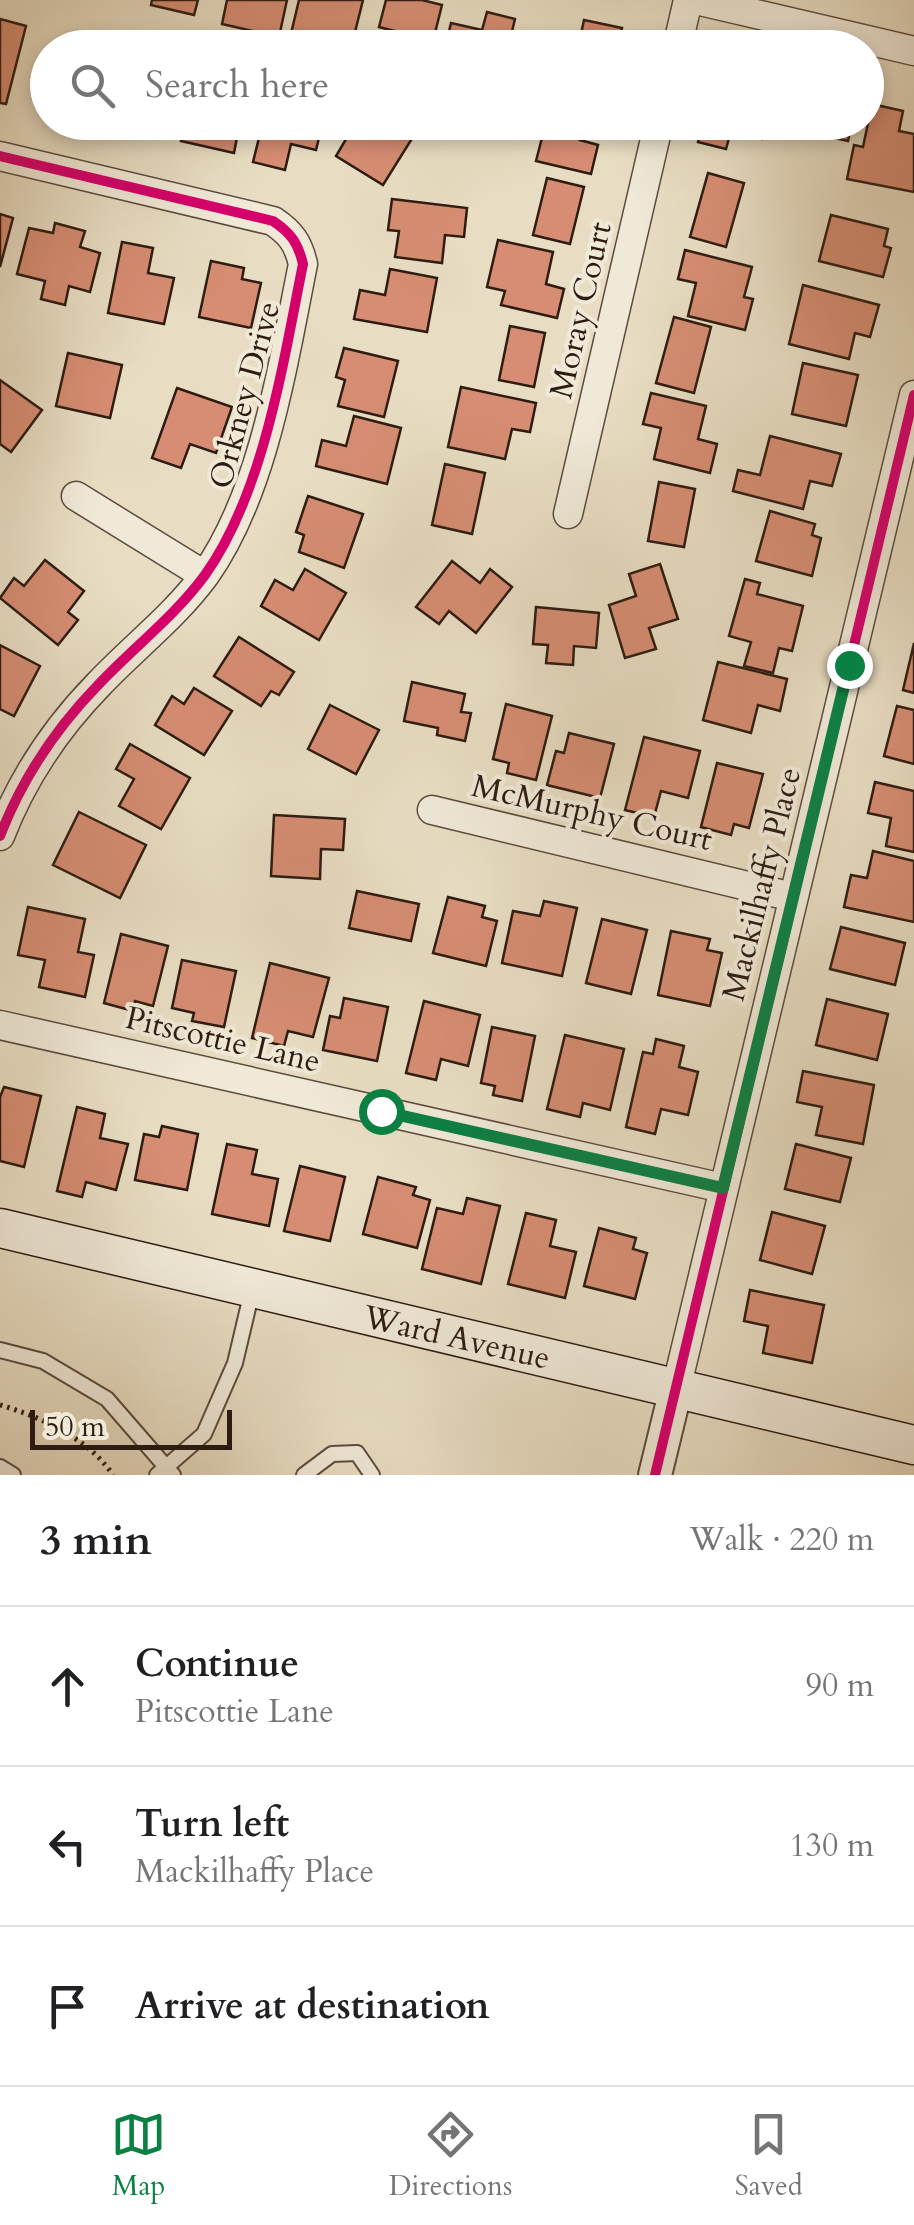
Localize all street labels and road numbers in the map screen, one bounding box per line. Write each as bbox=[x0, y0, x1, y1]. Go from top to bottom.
street label: Moray Court bbox=[539, 218, 623, 403]
street label: Orkney Drive bbox=[199, 297, 291, 494]
street label: Mackilhaffy Place bbox=[712, 763, 812, 1005]
street label: McMurphy Court bbox=[467, 764, 716, 862]
street label: Pitscottie Lane bbox=[121, 996, 325, 1084]
street label: Ward Avenue bbox=[358, 1295, 554, 1381]

